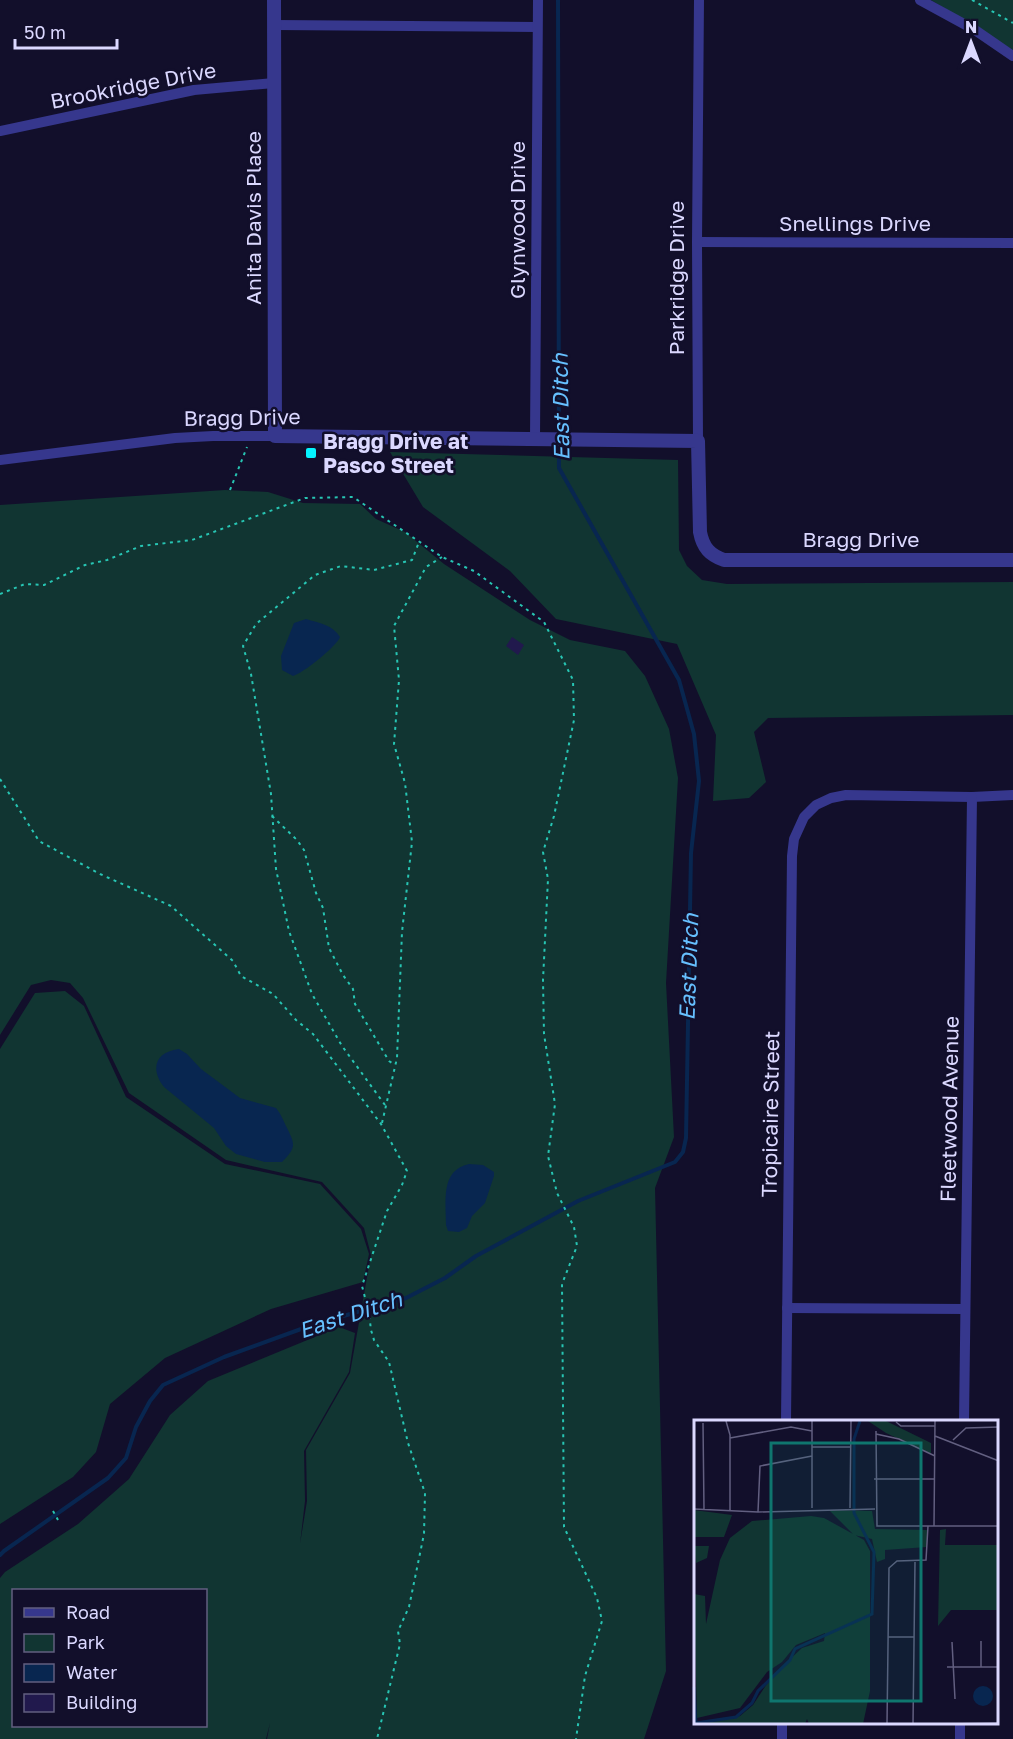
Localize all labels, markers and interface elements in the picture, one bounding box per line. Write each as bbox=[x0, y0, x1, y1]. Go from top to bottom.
scale bar bbox=[15, 12, 117, 50]
north arrow bbox=[941, 12, 1001, 72]
text: N bbox=[965, 17, 977, 37]
text: 50 m bbox=[24, 21, 66, 43]
street label: Brookridge Drive bbox=[48, 56, 218, 114]
street label: Anita Davis Place bbox=[240, 131, 266, 305]
street label: Glynwood Drive bbox=[504, 141, 530, 299]
street label: Parkridge Drive bbox=[663, 201, 689, 355]
street label: Snellings Drive bbox=[779, 210, 931, 236]
water label: East Ditch bbox=[546, 352, 574, 461]
street label: Bragg Drive bbox=[183, 403, 301, 431]
place label: Bragg Drive at Pasco Street bbox=[323, 428, 468, 478]
marker: Bragg Drive at Pasco Street bbox=[304, 446, 318, 460]
street label: Bragg Drive bbox=[802, 526, 920, 552]
water label: East Ditch bbox=[673, 911, 703, 1021]
street label: Fleetwood Avenue bbox=[934, 1016, 964, 1202]
street label: Tropicaire Street bbox=[756, 1030, 784, 1198]
water label: East Ditch bbox=[295, 1284, 407, 1343]
inset map bbox=[694, 1420, 998, 1724]
legend bbox=[12, 1589, 207, 1727]
text: Road bbox=[66, 1601, 110, 1623]
text: Park bbox=[66, 1631, 105, 1653]
text: Water bbox=[66, 1661, 117, 1683]
text: Building bbox=[66, 1691, 137, 1713]

